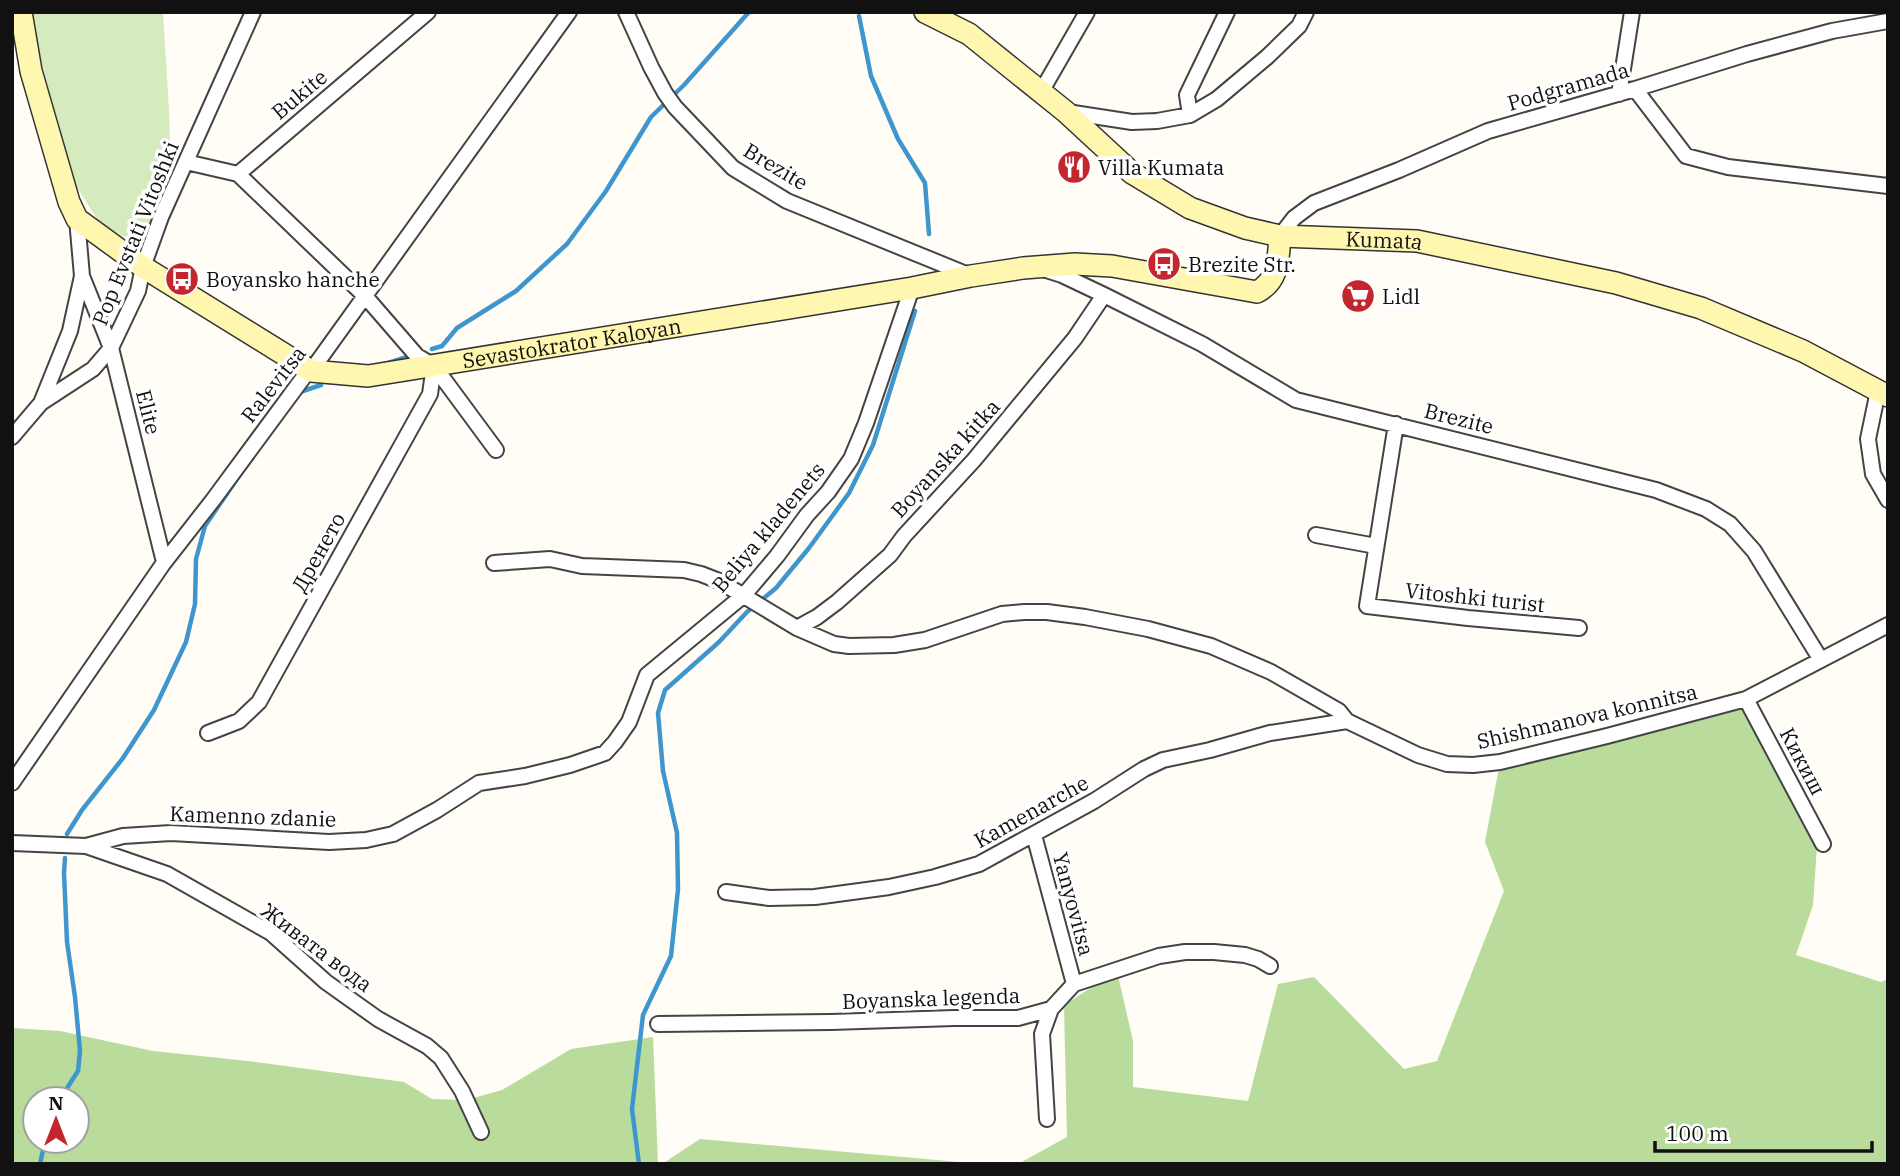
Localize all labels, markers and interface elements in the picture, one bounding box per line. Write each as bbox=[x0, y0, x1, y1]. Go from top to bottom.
street label: Podgramada bbox=[1504, 55, 1632, 117]
street label: Bukite bbox=[265, 63, 333, 125]
street label: Brezite bbox=[739, 136, 813, 196]
street label: Pop Evstati Vitoshki bbox=[85, 137, 185, 329]
restaurant icon: Villa Kumata bbox=[1055, 148, 1093, 186]
place label: Villa Kumata bbox=[1098, 153, 1225, 181]
street label: Kumata bbox=[1345, 224, 1426, 256]
bus stop icon: Brezite Str. bbox=[1145, 245, 1183, 283]
place label: Brezite Str. bbox=[1188, 250, 1296, 278]
bus stop icon: Boyansko hanche bbox=[163, 260, 201, 298]
place label: Boyansko hanche bbox=[206, 265, 380, 293]
supermarket icon: Lidl bbox=[1339, 277, 1377, 315]
place label: Lidl bbox=[1382, 282, 1420, 310]
street label: Sevastokrator Kaloyan bbox=[460, 311, 684, 375]
street label: Ralevitsa bbox=[234, 340, 312, 428]
street label: Elite bbox=[130, 387, 168, 437]
street label: Boyanska kitka bbox=[884, 393, 1006, 523]
street label: Brezite bbox=[1421, 396, 1497, 440]
street label: Beliya kladenets bbox=[705, 456, 831, 598]
street label: Дренето bbox=[285, 507, 351, 597]
street label: Vitoshki turist bbox=[1404, 576, 1546, 618]
street label: Shishmanova konnitsa bbox=[1474, 677, 1700, 755]
street label: Кикиш bbox=[1774, 722, 1832, 800]
street label: Kamenarche bbox=[969, 768, 1093, 854]
street label: Kamenno zdanie bbox=[169, 799, 337, 833]
street label: Yanyovitsa bbox=[1047, 849, 1101, 959]
street label: Живата вода bbox=[256, 896, 378, 998]
street label: Boyanska legenda bbox=[841, 981, 1021, 1015]
north arrow bbox=[21, 1085, 91, 1155]
text: N bbox=[48, 1091, 64, 1115]
scale bar bbox=[1655, 1110, 1872, 1154]
text: 100 m bbox=[1666, 1119, 1729, 1147]

